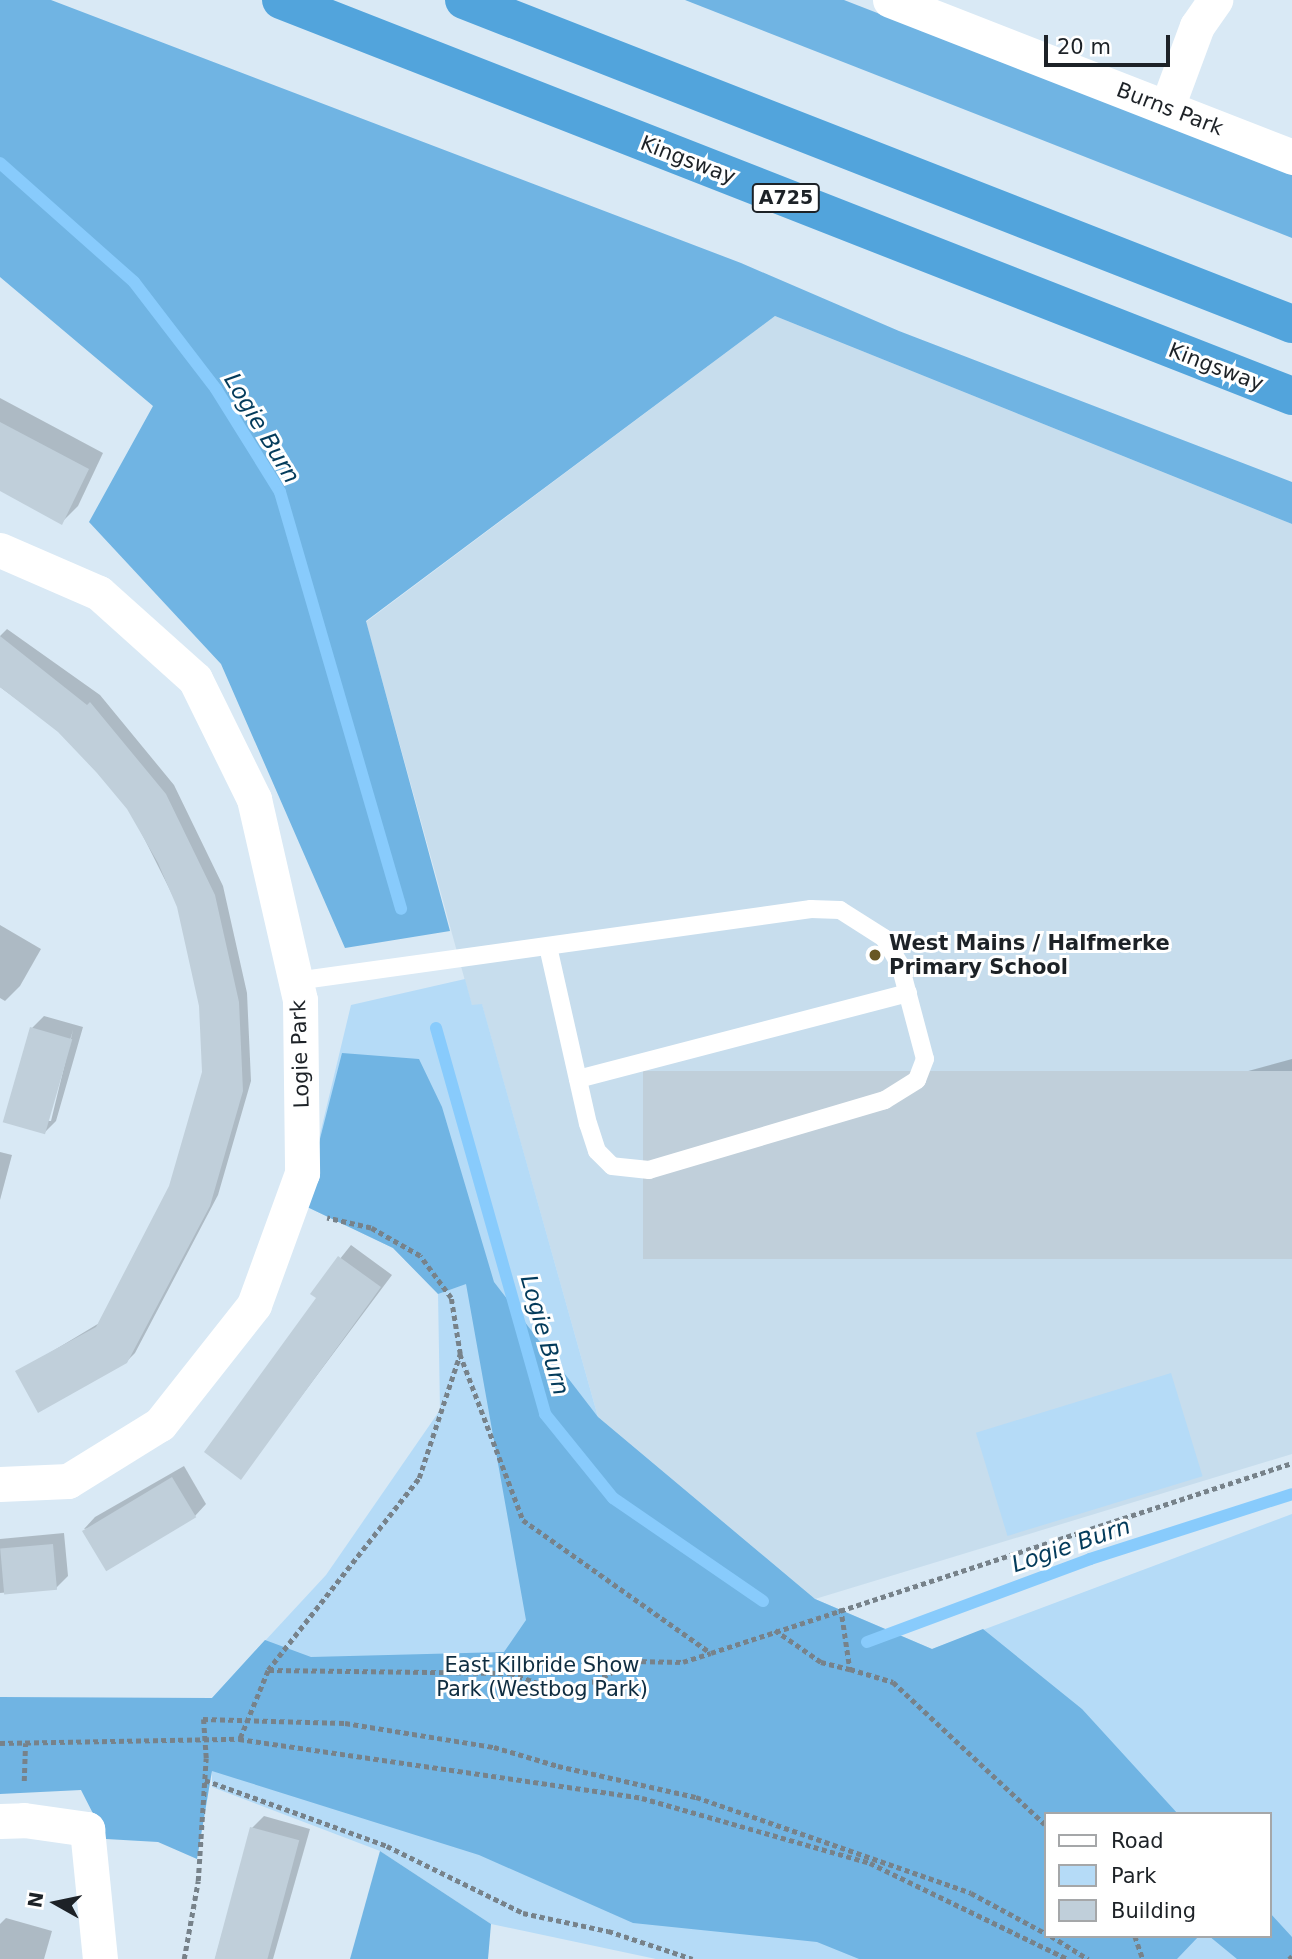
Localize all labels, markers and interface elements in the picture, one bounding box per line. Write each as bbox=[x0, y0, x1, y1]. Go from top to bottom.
scale bar bbox=[1047, 21, 1173, 65]
text: 20 m bbox=[1057, 35, 1111, 59]
street label: Burns Park bbox=[1113, 77, 1227, 141]
street label: Kingsway bbox=[637, 130, 739, 190]
road number: A725 bbox=[751, 182, 821, 214]
street label: Kingsway bbox=[1165, 337, 1267, 397]
water label: Logie Burn bbox=[218, 368, 306, 488]
place label: West Mains / Halfmerke Primary School bbox=[889, 930, 1170, 980]
marker: West Mains / Halfmerke Primary School bbox=[867, 947, 883, 963]
street label: Logie Park bbox=[286, 999, 314, 1109]
water label: Logie Burn bbox=[515, 1272, 575, 1398]
water label: Logie Burn bbox=[1008, 1512, 1134, 1578]
park label: East Kilbride Show Park (Westbog Park) bbox=[436, 1652, 648, 1702]
legend bbox=[1044, 1812, 1271, 1938]
text: Road bbox=[1111, 1829, 1164, 1853]
text: Park bbox=[1111, 1864, 1156, 1888]
north arrow bbox=[21, 1868, 91, 1938]
text: N bbox=[23, 1890, 47, 1909]
text: Building bbox=[1111, 1899, 1196, 1923]

